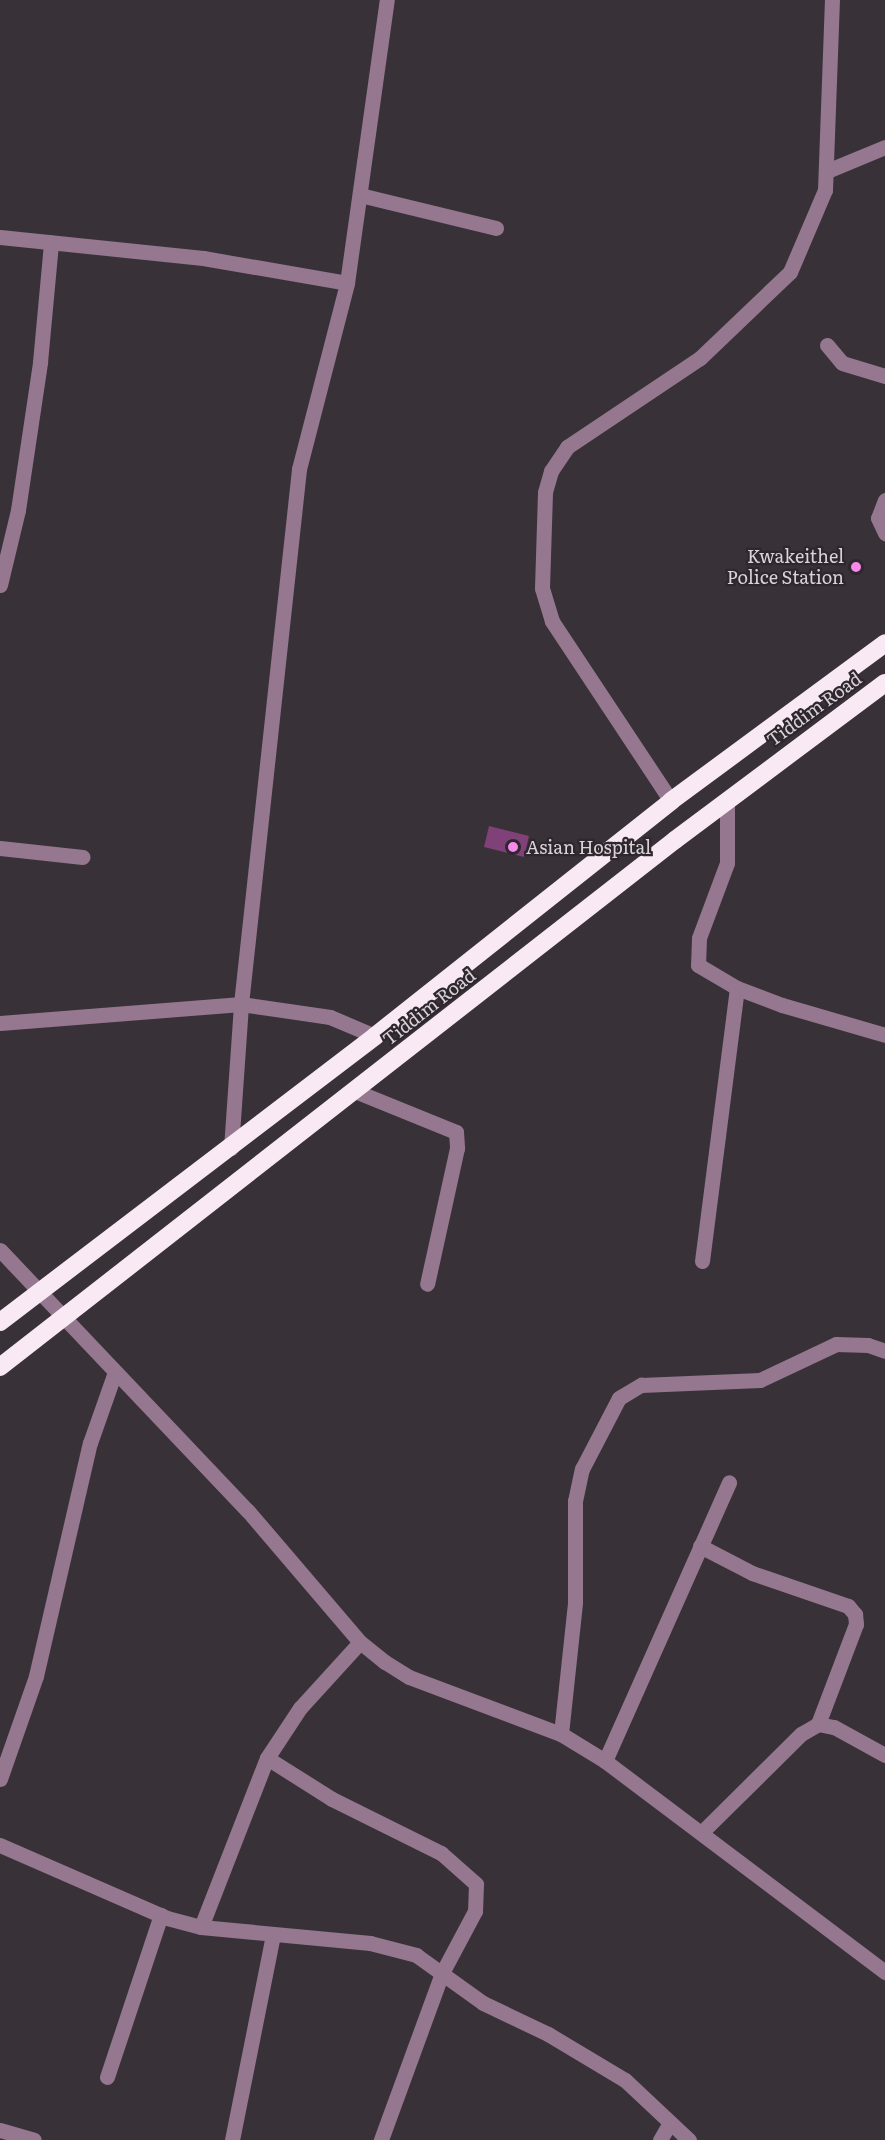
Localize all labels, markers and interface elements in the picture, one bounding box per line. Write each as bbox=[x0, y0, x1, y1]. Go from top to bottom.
place label: Kwakeithel Police Station bbox=[727, 546, 844, 588]
marker: Kwakeithel Police Station bbox=[849, 560, 863, 574]
street label: Tiddim Road bbox=[762, 667, 866, 751]
place label: Asian Hospital bbox=[526, 836, 651, 858]
marker: Asian Hospital bbox=[504, 838, 522, 856]
street label: Tiddim Road bbox=[378, 964, 480, 1050]

